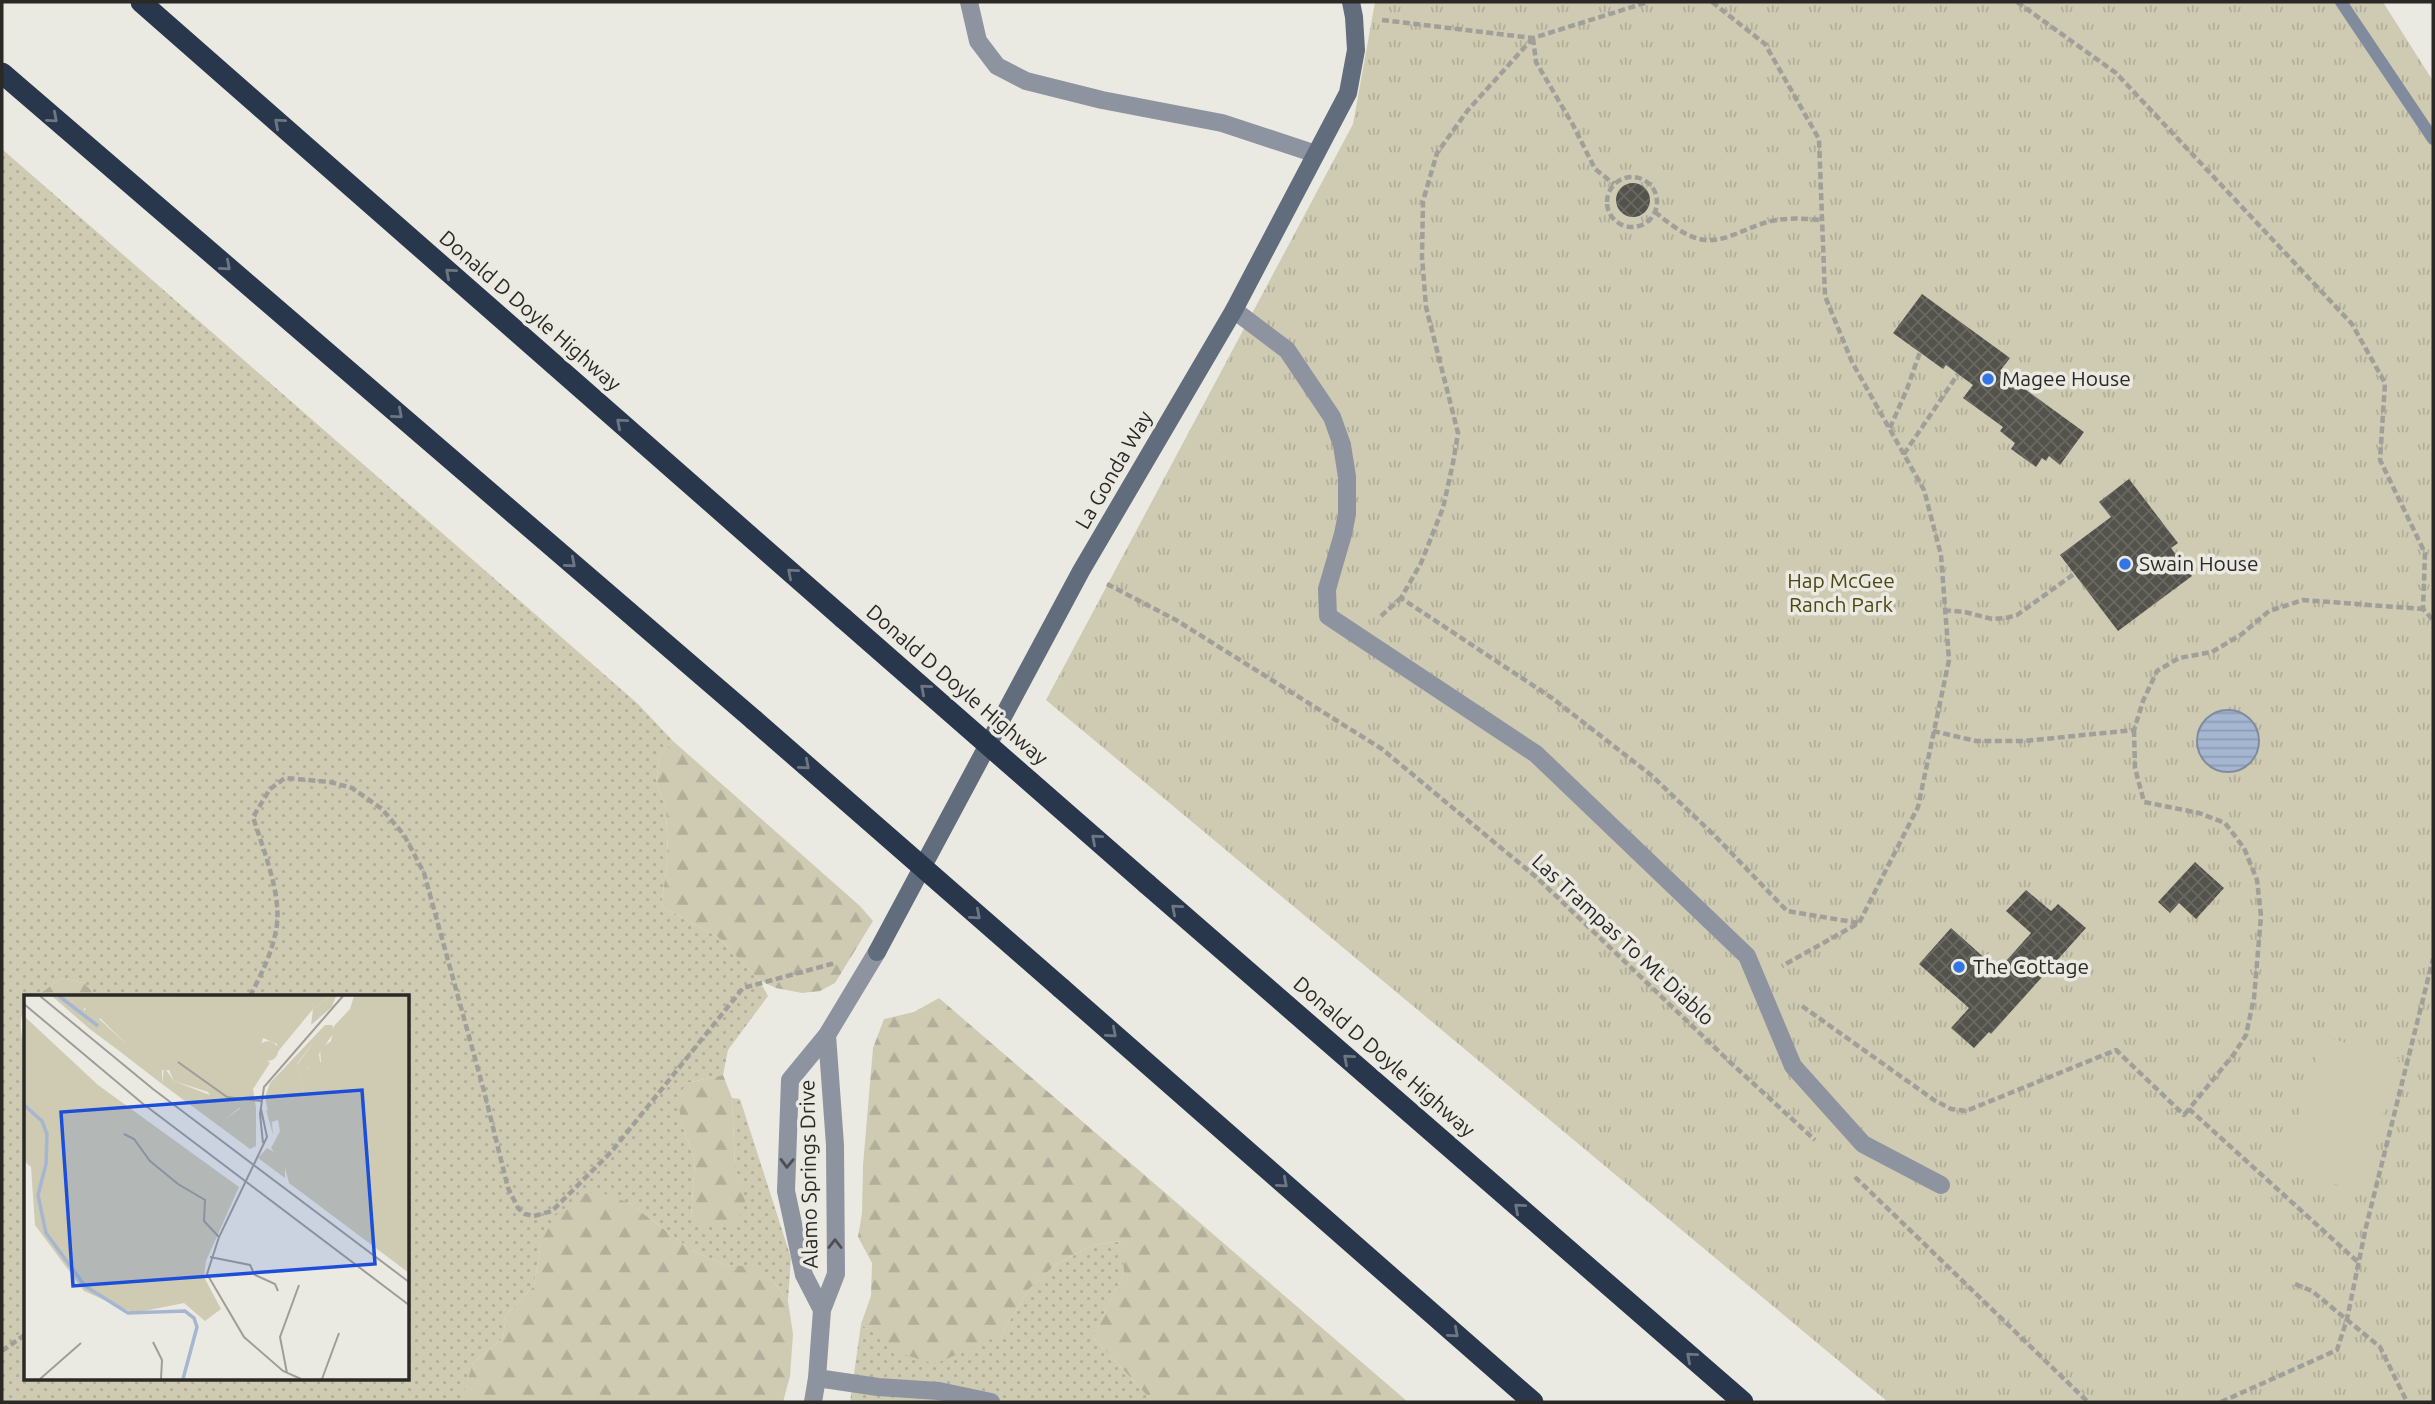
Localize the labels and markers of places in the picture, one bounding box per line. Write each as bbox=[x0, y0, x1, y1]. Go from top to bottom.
place label: Magee House bbox=[2002, 366, 2131, 390]
marker: Magee House bbox=[1980, 371, 1996, 387]
place label: Swain House bbox=[2139, 551, 2259, 575]
marker: Swain House bbox=[2117, 556, 2133, 572]
place label: The Cottage bbox=[1973, 954, 2089, 978]
marker: The Cottage bbox=[1951, 959, 1967, 975]

